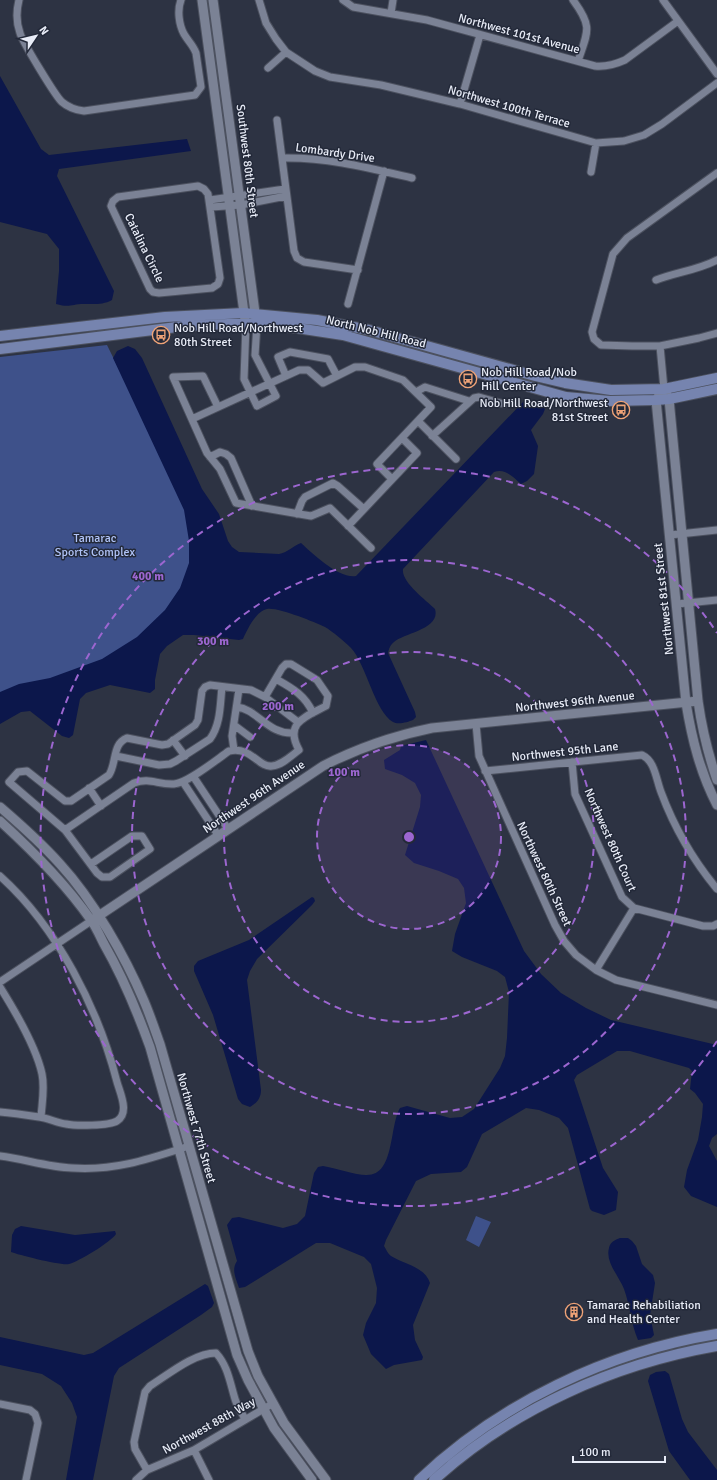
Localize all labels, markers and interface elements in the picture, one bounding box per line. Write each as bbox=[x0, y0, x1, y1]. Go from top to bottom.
street label: Northwest 101st Avenue bbox=[457, 11, 581, 57]
north arrow bbox=[16, 16, 56, 56]
text: N bbox=[36, 24, 51, 37]
street label: Northwest 100th Terrace bbox=[446, 82, 572, 132]
street label: Southwest 80th Street bbox=[233, 103, 261, 219]
street label: Lombardy Drive bbox=[294, 140, 376, 166]
street label: Catalina Circle bbox=[121, 211, 167, 285]
street label: North Nob Hill Road bbox=[325, 312, 427, 352]
place label: Nob Hill Road/Northwest 80th Street bbox=[174, 321, 303, 350]
bus stop icon: Nob Hill Road/Northwest 80th Street bbox=[151, 325, 171, 345]
place label: Nob Hill Road/Nob Hill Center bbox=[481, 365, 577, 394]
bus stop icon: Nob Hill Road/Nob Hill Center bbox=[458, 369, 478, 389]
place label: Nob Hill Road/Northwest 81st Street bbox=[479, 396, 608, 425]
bus stop icon: Nob Hill Road/Northwest 81st Street bbox=[611, 400, 631, 420]
park label: Tamarac Sports Complex bbox=[55, 531, 136, 560]
street label: Northwest 81st Street bbox=[651, 542, 677, 656]
text: 400 m bbox=[132, 569, 164, 584]
text: 300 m bbox=[197, 634, 229, 649]
street label: Northwest 96th Avenue bbox=[514, 688, 636, 716]
text: 200 m bbox=[262, 699, 294, 714]
street label: Northwest 95th Lane bbox=[511, 739, 619, 765]
street label: Northwest 96th Avenue bbox=[200, 757, 308, 837]
text: 100 m bbox=[328, 765, 360, 780]
street label: Northwest 80th Court bbox=[580, 786, 640, 894]
street label: Northwest 80th Street bbox=[513, 819, 575, 929]
centre of rings bbox=[402, 830, 416, 844]
street label: Northwest 77th Street bbox=[173, 1071, 219, 1185]
place label: Tamarac Rehabiliation and Health Center bbox=[587, 1298, 701, 1327]
building icon: Tamarac Rehabiliation and Health Center bbox=[564, 1302, 584, 1322]
street label: Northwest 88th Way bbox=[160, 1394, 258, 1458]
scale bar bbox=[573, 1438, 665, 1464]
text: 100 m bbox=[579, 1445, 611, 1460]

